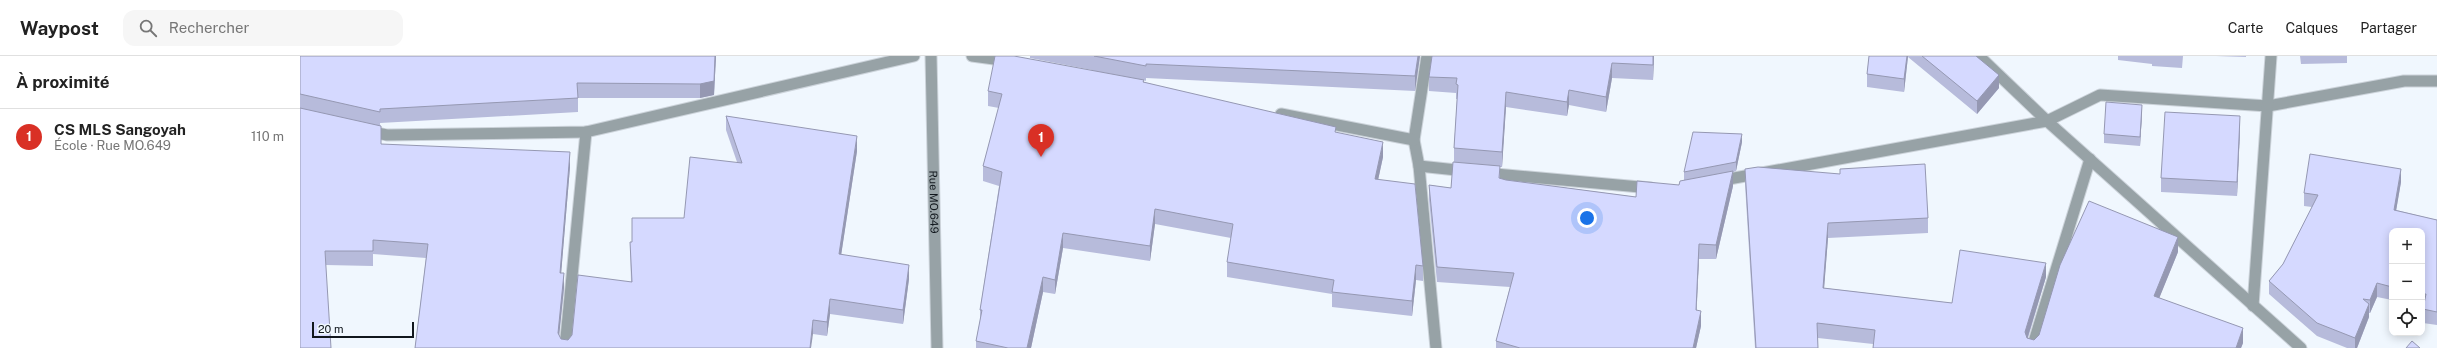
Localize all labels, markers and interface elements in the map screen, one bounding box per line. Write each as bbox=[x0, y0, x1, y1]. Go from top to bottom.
search box bbox=[123, 10, 403, 46]
text: Waypost bbox=[20, 17, 99, 39]
icon: search bbox=[137, 17, 159, 39]
text: Rechercher bbox=[169, 19, 249, 36]
text: Carte bbox=[2228, 20, 2264, 36]
text: Calques bbox=[2286, 20, 2338, 36]
text: Partager bbox=[2360, 20, 2417, 36]
text: À proximité bbox=[16, 72, 110, 92]
text: CS MLS Sangoyah bbox=[54, 121, 186, 138]
pin: 1 bbox=[1028, 124, 1054, 157]
text: 1 bbox=[26, 129, 32, 144]
text: 110 m bbox=[251, 129, 284, 144]
text: École · Rue MO.649 bbox=[54, 138, 171, 153]
street label: Rue MO.649 bbox=[927, 170, 941, 234]
your location bbox=[1577, 208, 1597, 228]
map controls bbox=[2389, 228, 2425, 336]
button: + bbox=[2389, 228, 2425, 264]
button: − bbox=[2389, 264, 2425, 300]
button: locate bbox=[2389, 300, 2425, 336]
scale bar bbox=[312, 320, 414, 339]
text: 20 m bbox=[318, 323, 343, 335]

